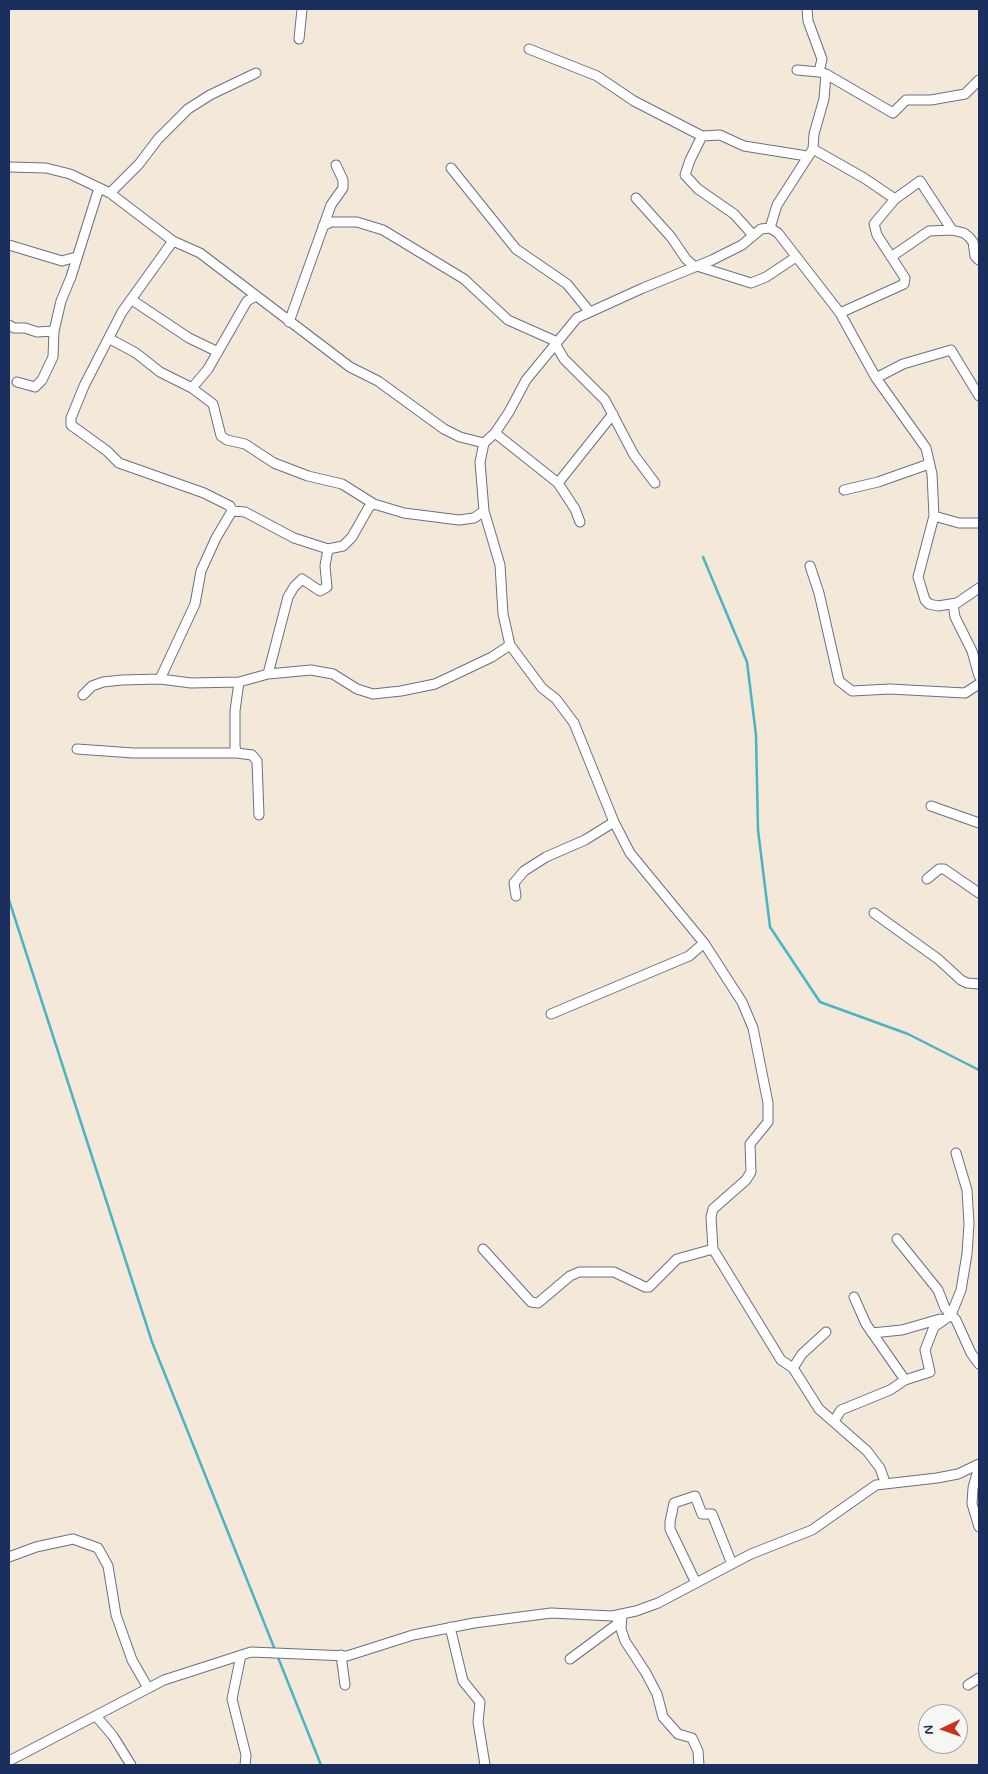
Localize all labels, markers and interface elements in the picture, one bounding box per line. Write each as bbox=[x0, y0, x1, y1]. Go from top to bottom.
north arrow bbox=[918, 1704, 968, 1754]
text: N bbox=[920, 1725, 938, 1735]

